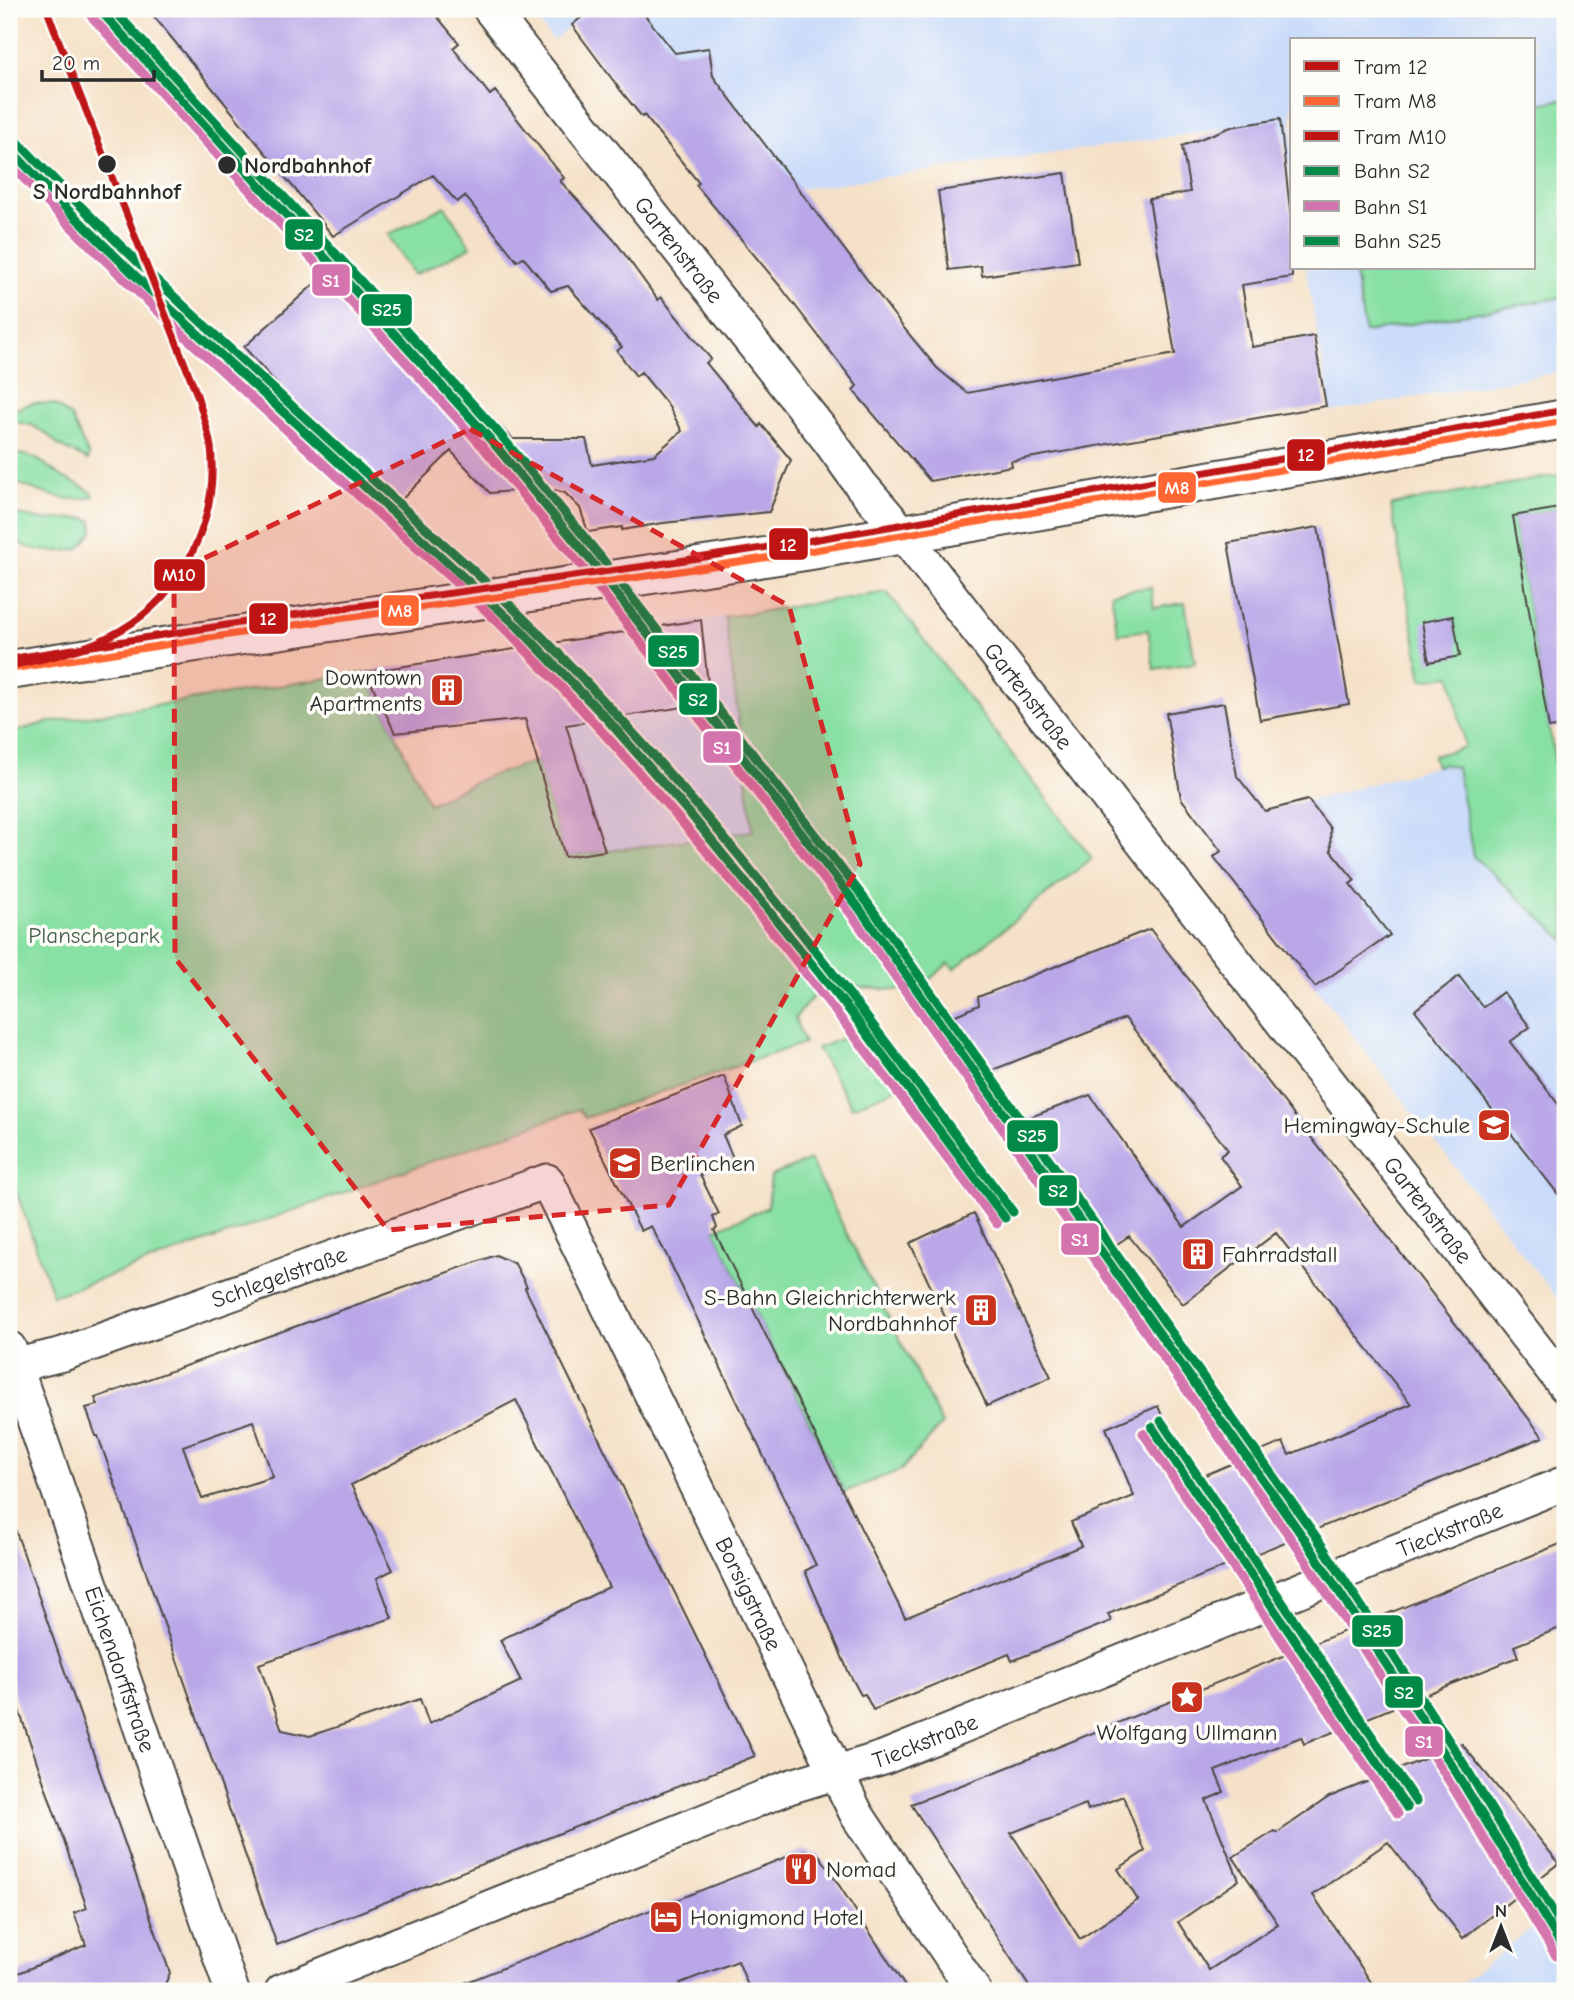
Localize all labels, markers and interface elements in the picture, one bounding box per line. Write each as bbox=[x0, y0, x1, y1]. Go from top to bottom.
scale bar bbox=[42, 38, 154, 82]
legend bbox=[1290, 38, 1536, 270]
text: 20 m bbox=[52, 51, 100, 75]
text: Tram 12 bbox=[1354, 55, 1427, 79]
text: Tram M8 bbox=[1354, 89, 1437, 113]
text: Tram M10 bbox=[1354, 125, 1447, 149]
place label: Nordbahnhof bbox=[244, 152, 373, 179]
marker: S Nordbahnhof bbox=[96, 153, 118, 175]
marker: Nordbahnhof bbox=[216, 154, 238, 176]
text: Bahn S2 bbox=[1354, 159, 1430, 183]
place label: S Nordbahnhof bbox=[33, 178, 183, 205]
street label: Gartenstraße bbox=[629, 191, 729, 309]
text: Bahn S1 bbox=[1354, 195, 1428, 219]
line badge: S2 bbox=[284, 218, 324, 251]
text: S2 bbox=[294, 224, 314, 246]
text: Bahn S25 bbox=[1354, 229, 1442, 253]
line badge: S1 bbox=[311, 263, 351, 297]
text: S1 bbox=[322, 270, 340, 292]
line badge: S25 bbox=[360, 293, 413, 327]
text: S25 bbox=[372, 299, 402, 321]
line badge: 12 bbox=[1286, 438, 1326, 472]
text: 12 bbox=[1298, 444, 1314, 466]
line badge: M8 bbox=[1157, 471, 1197, 504]
text: M8 bbox=[1164, 477, 1190, 499]
line badge: 12 bbox=[768, 527, 809, 561]
text: 12 bbox=[780, 534, 796, 556]
line badge: M10 bbox=[153, 558, 206, 592]
text: M10 bbox=[162, 564, 196, 586]
line badge: M8 bbox=[380, 594, 420, 627]
text: M8 bbox=[387, 600, 413, 622]
line badge: 12 bbox=[248, 602, 289, 635]
text: 12 bbox=[260, 608, 276, 630]
line badge: S25 bbox=[647, 634, 700, 668]
street label: Gartenstraße bbox=[978, 637, 1078, 755]
text: S25 bbox=[658, 641, 688, 663]
place label: Downtown Apartments bbox=[309, 664, 422, 717]
building icon: Downtown Apartments bbox=[428, 671, 466, 709]
line badge: S2 bbox=[678, 682, 718, 716]
text: S2 bbox=[688, 689, 708, 711]
line badge: S1 bbox=[702, 730, 742, 764]
text: S1 bbox=[713, 737, 731, 759]
park label: Planschepark bbox=[28, 922, 160, 949]
school or university icon: Hemingway-Schule bbox=[1475, 1106, 1513, 1144]
place label: Hemingway-Schule bbox=[1284, 1112, 1470, 1139]
line badge: S25 bbox=[1006, 1119, 1059, 1153]
text: S25 bbox=[1017, 1125, 1047, 1147]
school or university icon: Berlinchen bbox=[606, 1144, 644, 1182]
place label: Berlinchen bbox=[650, 1150, 756, 1177]
street label: Gartenstraße bbox=[1378, 1151, 1478, 1269]
line badge: S2 bbox=[1038, 1174, 1078, 1207]
text: S2 bbox=[1048, 1180, 1068, 1202]
line badge: S1 bbox=[1060, 1222, 1100, 1256]
text: S1 bbox=[1071, 1229, 1089, 1251]
building icon: Fahrradstall bbox=[1179, 1235, 1217, 1273]
street label: Schlegelstraße bbox=[208, 1241, 351, 1314]
place label: Fahrradstall bbox=[1222, 1241, 1337, 1268]
place label: S-Bahn Gleichrichterwerk Nordbahnhof bbox=[704, 1284, 958, 1337]
building icon: S-Bahn Gleichrichterwerk Nordbahnhof bbox=[962, 1291, 1000, 1329]
street label: Tieckstraße bbox=[1393, 1497, 1507, 1563]
street label: Borsigstraße bbox=[709, 1533, 788, 1655]
street label: Eichendorffstraße bbox=[79, 1583, 161, 1756]
line badge: S25 bbox=[1351, 1614, 1404, 1648]
text: S25 bbox=[1362, 1620, 1392, 1642]
line badge: S2 bbox=[1384, 1675, 1424, 1709]
place icon: Wolfgang Ullmann bbox=[1168, 1678, 1206, 1716]
text: S2 bbox=[1394, 1682, 1414, 1704]
street label: Tieckstraße bbox=[869, 1708, 982, 1774]
place label: Wolfgang Ullmann bbox=[1096, 1719, 1278, 1746]
line badge: S1 bbox=[1404, 1725, 1444, 1758]
text: S1 bbox=[1415, 1731, 1433, 1753]
restaurant icon: Nomad bbox=[782, 1850, 820, 1888]
place label: Nomad bbox=[826, 1856, 896, 1883]
north arrow bbox=[1466, 1892, 1536, 1962]
hotel icon: Honigmond Hotel bbox=[647, 1898, 685, 1936]
text: N bbox=[1495, 1900, 1507, 1922]
place label: Honigmond Hotel bbox=[690, 1904, 864, 1931]

